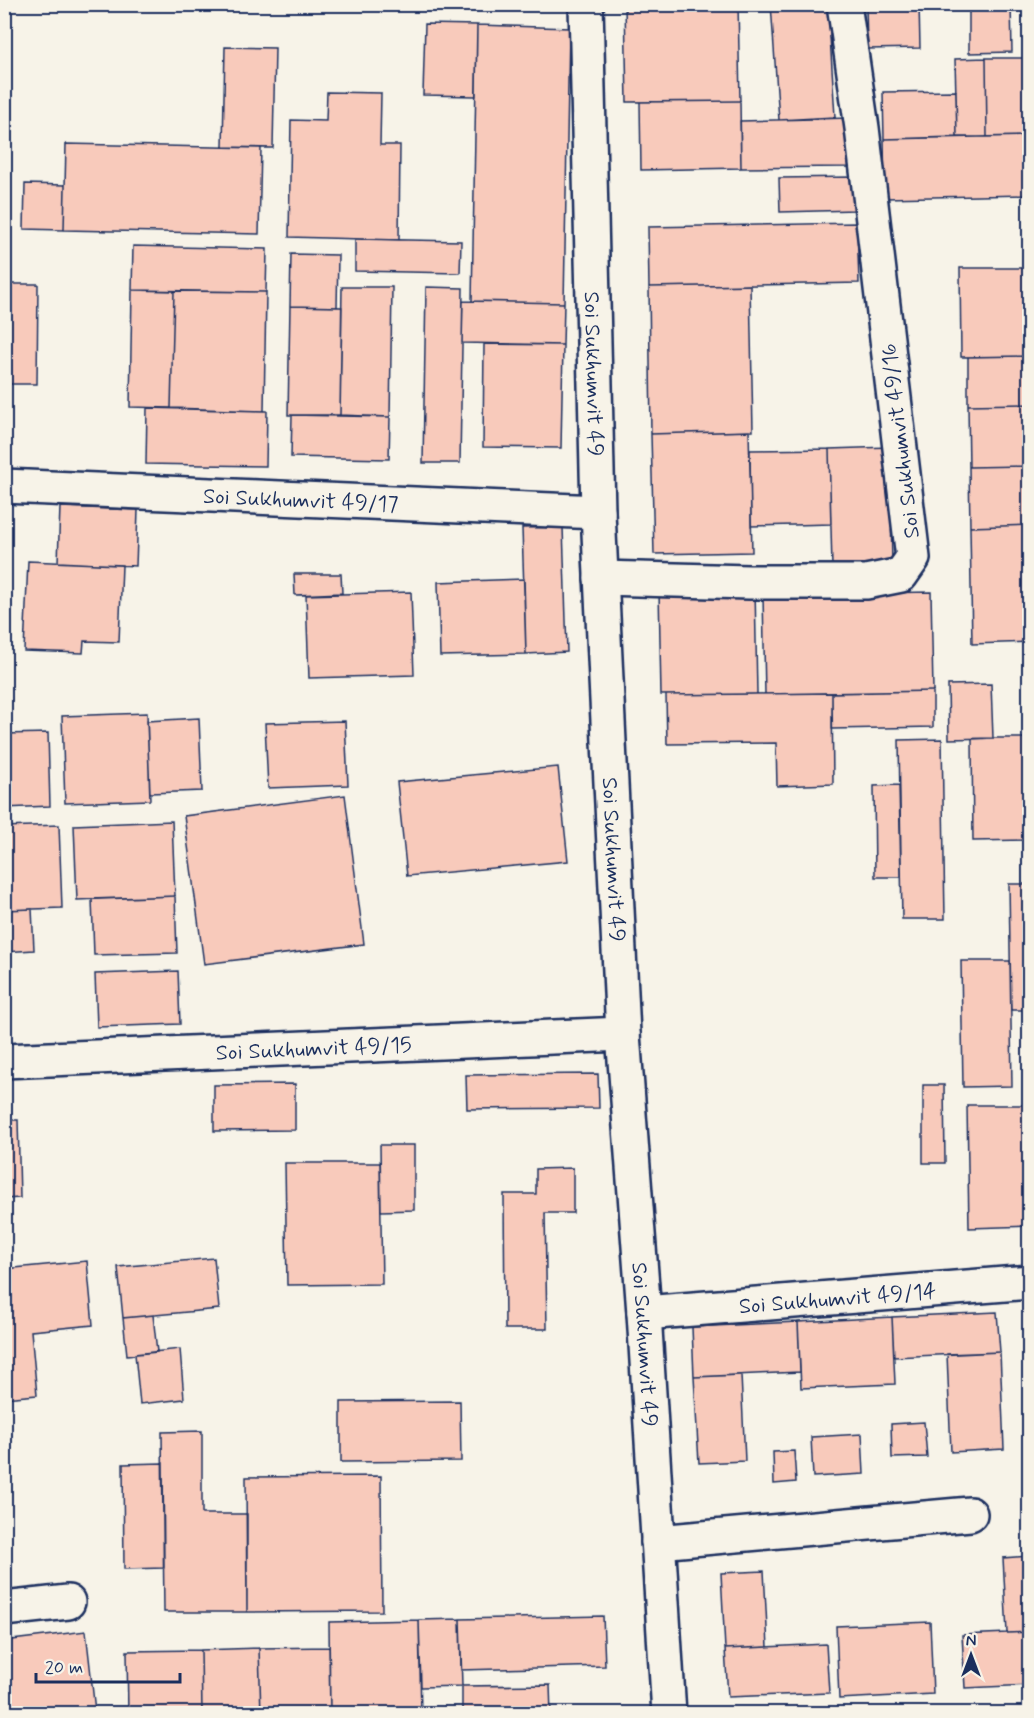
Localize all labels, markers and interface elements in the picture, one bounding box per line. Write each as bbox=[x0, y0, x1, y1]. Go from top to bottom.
street label: Soi Sukhumvit 49 bbox=[577, 291, 609, 457]
street label: Soi Sukhumvit 49/16 bbox=[875, 342, 927, 540]
street label: Soi Sukhumvit 49/17 bbox=[202, 483, 399, 519]
street label: Soi Sukhumvit 49 bbox=[595, 776, 631, 943]
street label: Soi Sukhumvit 49/15 bbox=[215, 1031, 412, 1068]
street label: Soi Sukhumvit 49 bbox=[624, 1261, 663, 1428]
street label: Soi Sukhumvit 49/14 bbox=[738, 1278, 937, 1321]
north arrow bbox=[941, 1625, 1001, 1685]
text: N bbox=[966, 1631, 976, 1652]
scale bar bbox=[36, 1646, 180, 1684]
text: 20 m bbox=[45, 1656, 83, 1680]

